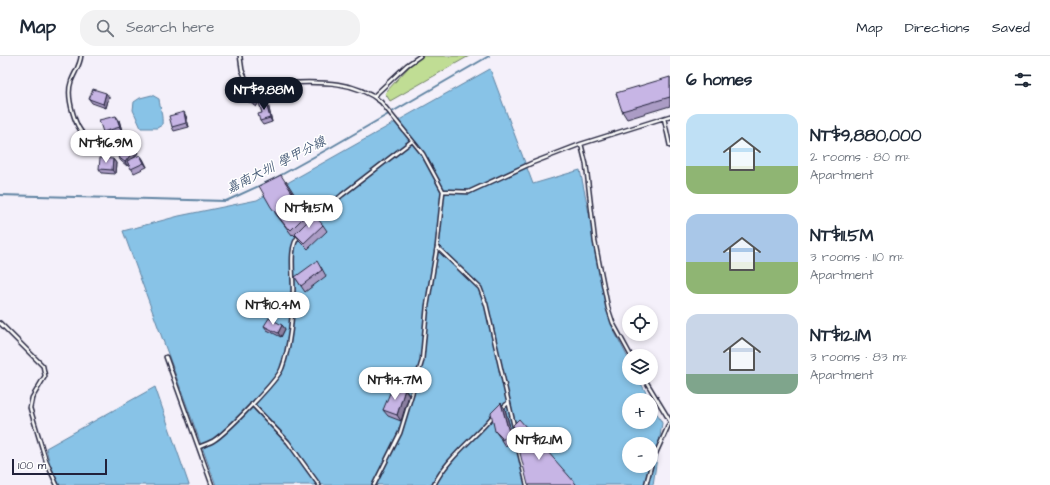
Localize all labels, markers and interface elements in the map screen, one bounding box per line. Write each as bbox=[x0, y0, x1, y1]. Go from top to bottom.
search box bbox=[80, 10, 360, 46]
text: Map bbox=[20, 14, 56, 41]
icon: search bbox=[94, 17, 116, 39]
text: Search here bbox=[126, 17, 215, 38]
text: Map bbox=[856, 18, 883, 38]
text: Directions bbox=[905, 18, 970, 38]
text: Saved bbox=[992, 18, 1030, 38]
text: 6 homes bbox=[686, 68, 752, 92]
icon: filters bbox=[1012, 69, 1034, 91]
pin: NT$9.88M bbox=[223, 77, 305, 111]
text: NT$9.88M bbox=[234, 81, 294, 99]
text: NT$9,880,000 bbox=[810, 124, 921, 148]
pin: NT$16.9M bbox=[65, 130, 147, 164]
icon: home bbox=[718, 130, 766, 178]
water label: 嘉南大圳 學甲分線 bbox=[223, 132, 330, 198]
text: NT$16.9M bbox=[79, 134, 133, 152]
text: 2 rooms · 80 m² bbox=[810, 148, 910, 166]
text: Apartment bbox=[810, 166, 874, 184]
pin: NT$11.5M bbox=[268, 195, 350, 229]
text: NT$11.5M bbox=[285, 199, 333, 217]
text: NT$11.5M bbox=[810, 224, 874, 248]
icon: home bbox=[718, 230, 766, 278]
text: 3 rooms · 110 m² bbox=[810, 248, 904, 266]
text: Apartment bbox=[810, 266, 874, 284]
pin: NT$10.4M bbox=[232, 292, 314, 326]
text: NT$10.4M bbox=[246, 296, 300, 314]
map controls bbox=[622, 305, 658, 473]
button: locate bbox=[622, 305, 658, 341]
text: NT$12.1M bbox=[810, 324, 871, 348]
icon: home bbox=[718, 330, 766, 378]
text: 3 rooms · 83 m² bbox=[810, 348, 908, 366]
button: layers bbox=[622, 349, 658, 385]
text: Apartment bbox=[810, 366, 874, 384]
pin: NT$14.7M bbox=[354, 367, 436, 401]
text: NT$14.7M bbox=[368, 371, 422, 389]
button: + bbox=[622, 393, 658, 429]
pin: NT$12.1M bbox=[498, 427, 580, 461]
text: NT$12.1M bbox=[516, 431, 562, 449]
button: − bbox=[622, 437, 658, 473]
scale bar bbox=[12, 457, 107, 476]
text: 100 m bbox=[18, 458, 46, 473]

